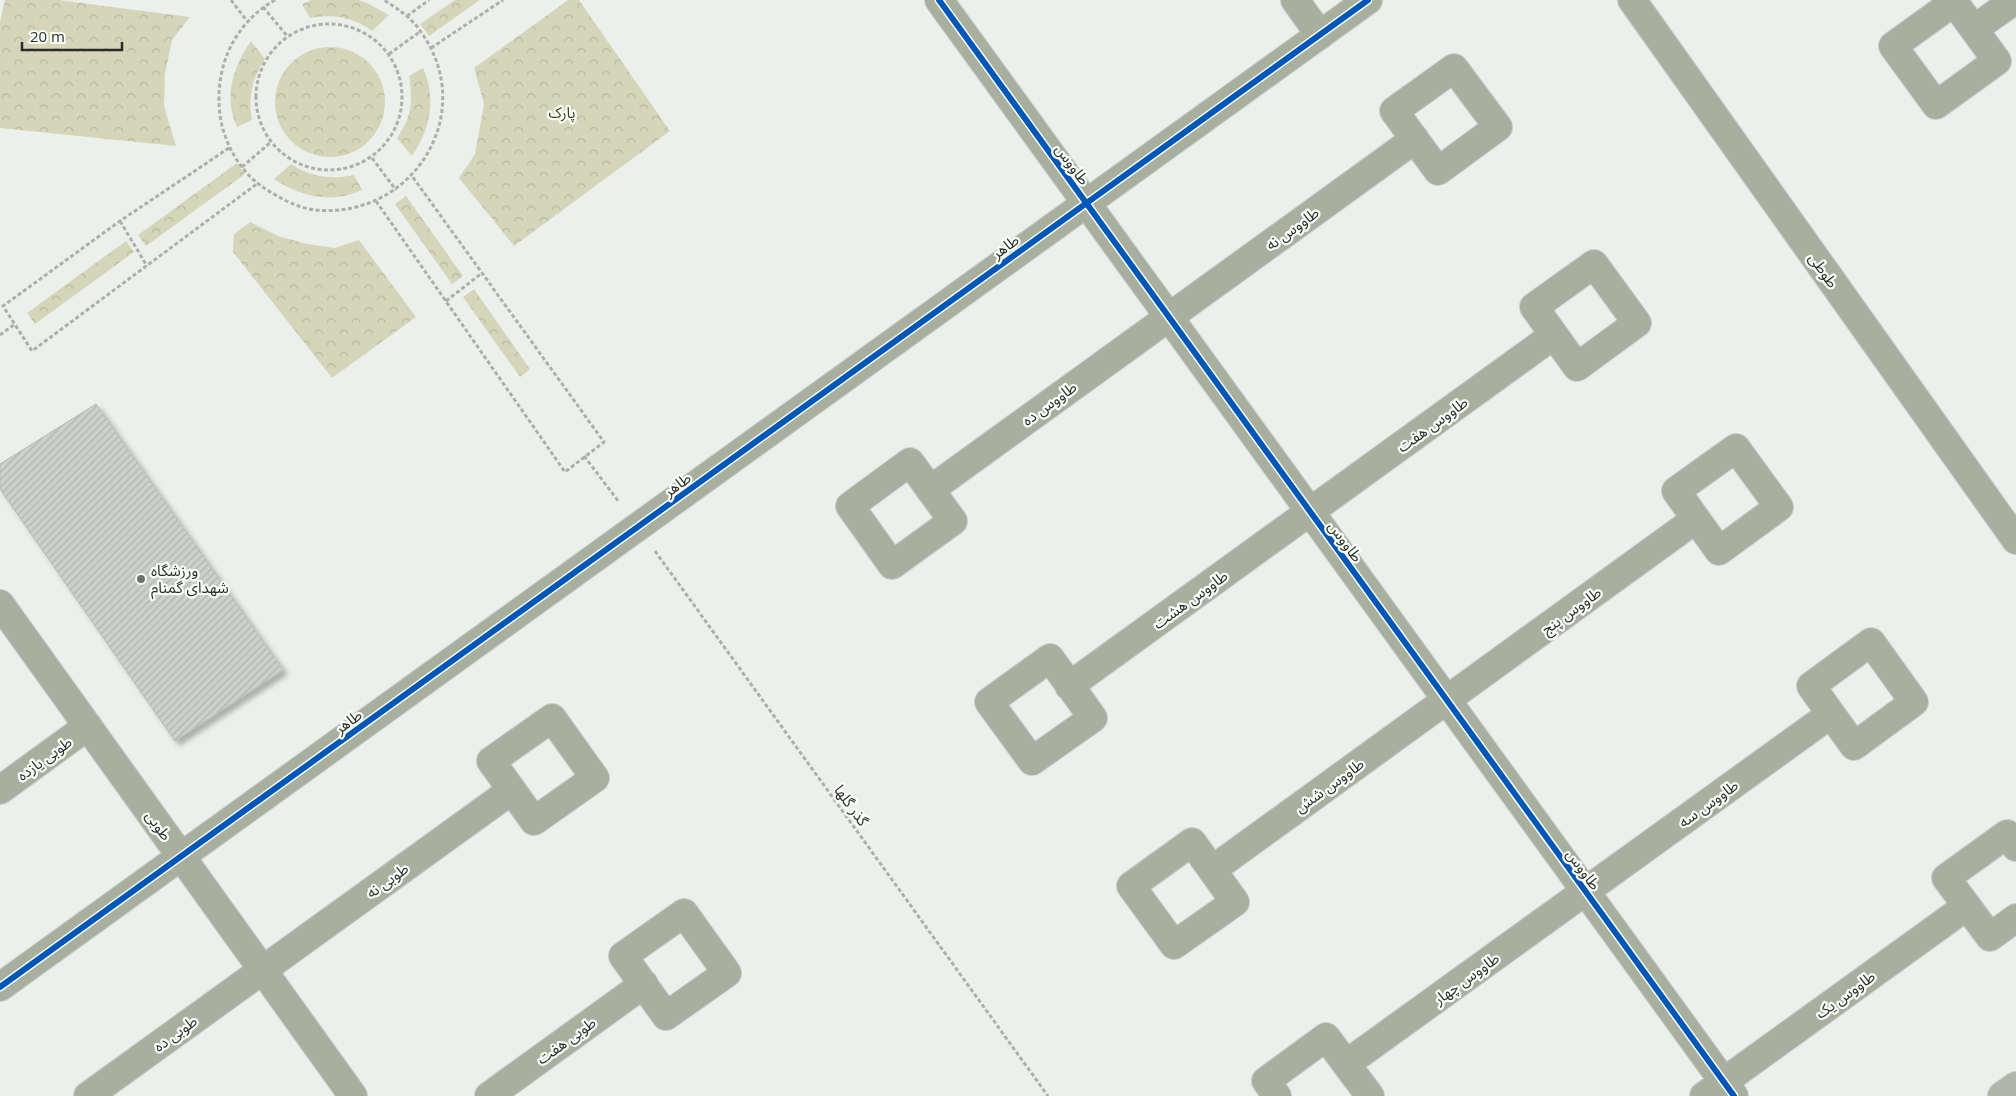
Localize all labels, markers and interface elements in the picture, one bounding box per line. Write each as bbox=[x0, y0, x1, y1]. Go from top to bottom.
scale bar bbox=[22, 20, 122, 52]
text: 20 m bbox=[30, 26, 65, 46]
park label: پارک bbox=[549, 102, 575, 123]
street label: طاووس bbox=[1051, 139, 1095, 189]
street label: طاووس نه bbox=[1261, 202, 1323, 254]
street label: طاهر bbox=[987, 229, 1023, 263]
street label: طوطی bbox=[1805, 249, 1843, 291]
street label: طاووس ده bbox=[1018, 376, 1080, 430]
street label: طاووس هفت bbox=[1393, 392, 1471, 456]
street label: طاهر bbox=[659, 467, 695, 501]
street label: طاووس bbox=[1324, 516, 1368, 566]
place label: ورزشگاه شهدای گمنام bbox=[151, 560, 229, 599]
street label: طاووس هشت bbox=[1149, 565, 1231, 633]
marker: ورزشگاه شهدای گمنام bbox=[135, 573, 147, 585]
street label: طاووس پنج bbox=[1537, 582, 1607, 641]
street label: طاهر bbox=[330, 704, 366, 738]
street label: طوبی یازده bbox=[12, 731, 76, 785]
street label: طاووس شش bbox=[1290, 753, 1368, 817]
street label: طاووس سه bbox=[1674, 775, 1742, 831]
street label: گذر گلها bbox=[830, 780, 874, 830]
street label: طوبی bbox=[141, 806, 177, 844]
street label: طاووس bbox=[1562, 844, 1606, 894]
street label: طوبی نه bbox=[362, 858, 412, 902]
street label: طاووس چهار bbox=[1428, 947, 1503, 1010]
street label: طاووس یک bbox=[1811, 966, 1879, 1022]
street label: طوبی ده bbox=[149, 1010, 201, 1056]
street label: طوبی هفت bbox=[532, 1012, 600, 1068]

